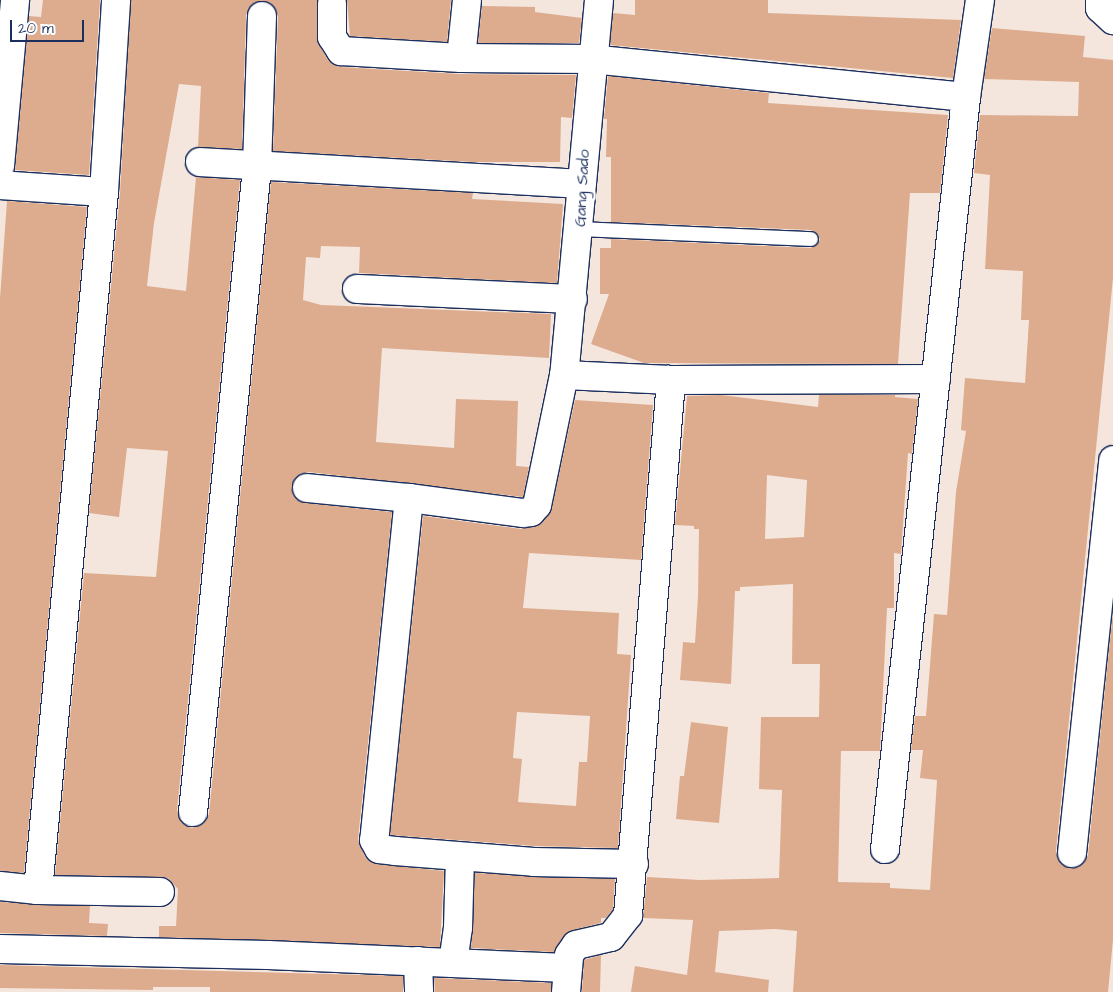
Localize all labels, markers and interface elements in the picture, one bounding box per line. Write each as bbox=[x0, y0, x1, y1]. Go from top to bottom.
scale bar bbox=[12, 10, 86, 42]
text: 20 m bbox=[18, 18, 54, 39]
street label: Gang Sado bbox=[570, 149, 594, 227]

